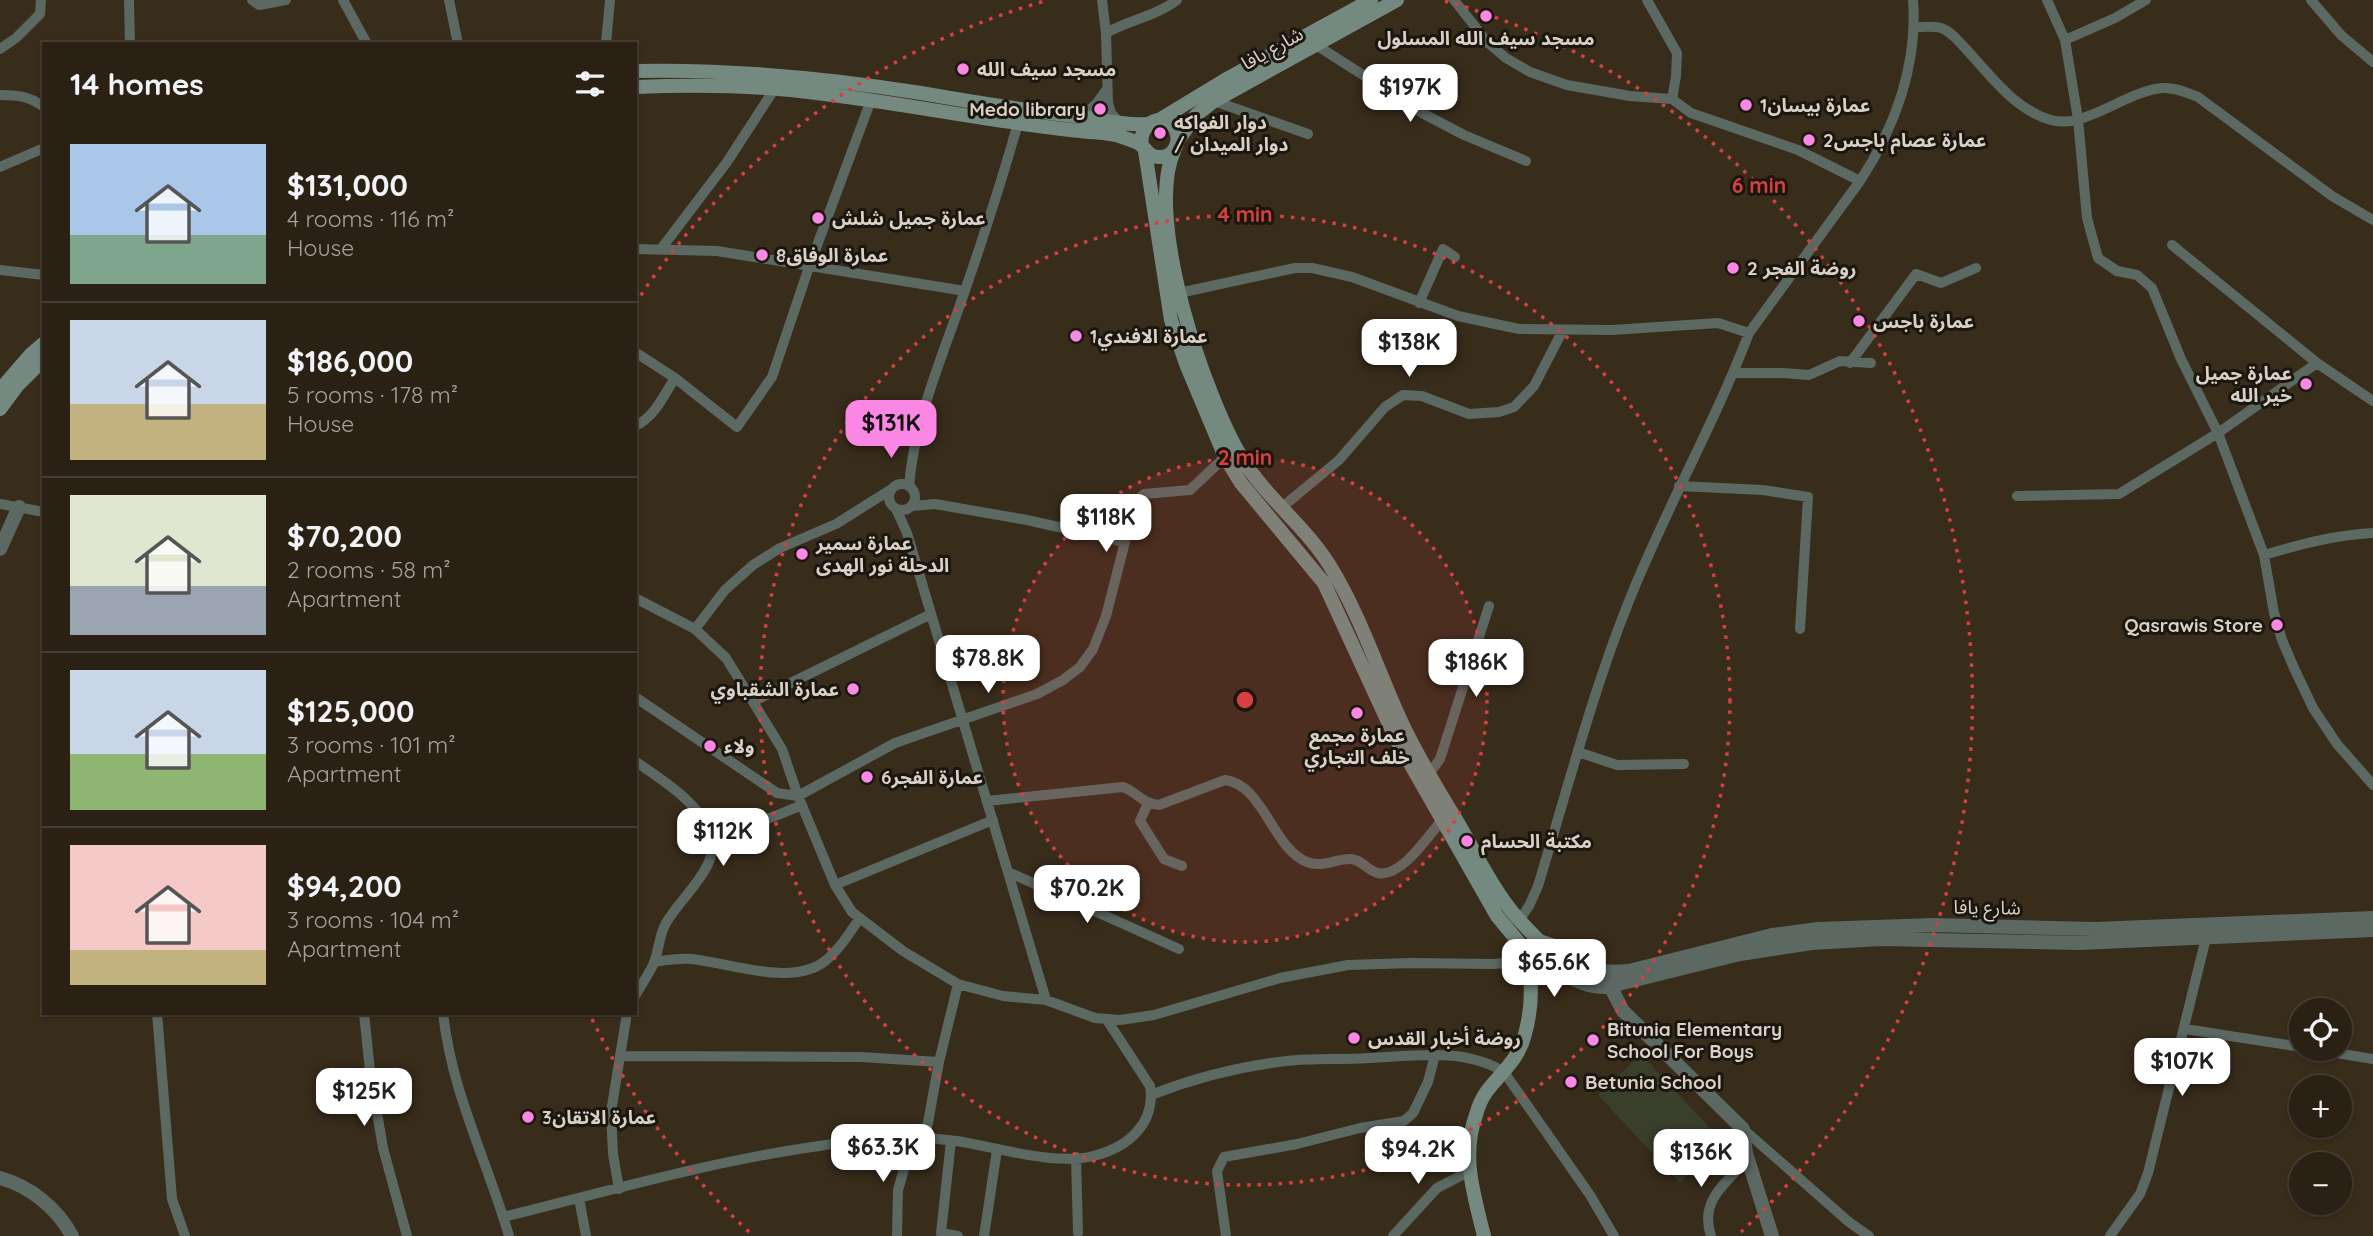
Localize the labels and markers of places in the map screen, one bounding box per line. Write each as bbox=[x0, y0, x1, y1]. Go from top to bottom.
marker: مسجد سيف الله المسلول bbox=[1478, 8, 1494, 24]
place label: مسجد سيف الله المسلول bbox=[1377, 26, 1595, 50]
place label: مسجد سيف الله bbox=[977, 57, 1116, 81]
marker: مسجد سيف الله bbox=[955, 61, 971, 77]
pin: $197K bbox=[1361, 64, 1459, 124]
place label: عمارة بيسان1 bbox=[1760, 93, 1870, 117]
place label: Medo library bbox=[969, 97, 1086, 121]
marker: عمارة بيسان1 bbox=[1738, 97, 1754, 113]
marker: Medo library bbox=[1092, 101, 1108, 117]
place label: دوار الفواكه / دوار الميدان bbox=[1174, 110, 1288, 156]
marker: دوار الفواكه / دوار الميدان bbox=[1152, 125, 1168, 141]
place label: عمارة عصام باجس2 bbox=[1823, 128, 1986, 155]
marker: عمارة عصام باجس2 bbox=[1801, 132, 1817, 148]
place label: عمارة جميل شلش bbox=[832, 206, 986, 230]
marker: عمارة جميل شلش bbox=[810, 210, 826, 226]
place label: عمارة الوفاق8 bbox=[776, 243, 888, 267]
marker: عمارة الوفاق8 bbox=[754, 247, 770, 263]
place label: روضة الفجر 2 bbox=[1747, 256, 1857, 280]
marker: روضة الفجر 2 bbox=[1725, 260, 1741, 276]
place label: عمارة باجس bbox=[1873, 309, 1974, 333]
marker: عمارة باجس bbox=[1851, 313, 1867, 329]
pin: $138K bbox=[1360, 320, 1458, 379]
place label: عمارة الافندي1 bbox=[1090, 324, 1208, 351]
marker: عمارة الافندي1 bbox=[1068, 328, 1084, 344]
place label: عمارة جميل خير الله bbox=[2196, 361, 2292, 407]
marker: عمارة جميل خير الله bbox=[2298, 376, 2314, 392]
pin: $131K bbox=[842, 400, 940, 460]
pin: $118K bbox=[1057, 494, 1155, 554]
place label: عمارة سمير الدحلة نور الهدى bbox=[815, 531, 949, 577]
marker: عمارة سمير الدحلة نور الهدى bbox=[794, 546, 810, 562]
place label: Qasrawis Store bbox=[2124, 613, 2263, 637]
marker: Qasrawis Store bbox=[2269, 617, 2285, 633]
pin: $78.8K bbox=[931, 636, 1045, 695]
pin: $186K bbox=[1427, 640, 1525, 699]
place label: عمارة الشقباوي bbox=[711, 677, 839, 704]
marker: عمارة الشقباوي bbox=[845, 681, 861, 697]
centre of rings bbox=[1233, 688, 1257, 712]
marker: عمارة مجمع خلف التجاري bbox=[1349, 705, 1365, 721]
place label: عمارة مجمع خلف التجاري bbox=[1304, 723, 1410, 772]
place label: ولاء bbox=[724, 734, 754, 758]
marker: ولاء bbox=[702, 738, 718, 754]
place label: عمارة الفجر6 bbox=[881, 765, 983, 789]
marker: عمارة الفجر6 bbox=[859, 769, 875, 785]
pin: $112K bbox=[674, 808, 772, 868]
place label: مكتبة الحسام bbox=[1481, 829, 1592, 856]
marker: مكتبة الحسام bbox=[1459, 833, 1475, 849]
pin: $70.2K bbox=[1030, 866, 1144, 925]
pin: $65.6K bbox=[1497, 940, 1611, 999]
place label: Bitunia Elementary School For Boys bbox=[1607, 1017, 1782, 1063]
place label: روضة أخبار القدس bbox=[1368, 1025, 1521, 1050]
marker: روضة أخبار القدس bbox=[1346, 1030, 1362, 1046]
marker: Bitunia Elementary School For Boys bbox=[1585, 1032, 1601, 1048]
pin: $107K bbox=[2133, 1038, 2231, 1098]
pin: $125K bbox=[315, 1068, 413, 1128]
place label: Betunia School bbox=[1585, 1070, 1722, 1094]
marker: Betunia School bbox=[1563, 1074, 1579, 1090]
place label: عمارة الاتقان3 bbox=[542, 1105, 656, 1129]
marker: عمارة الاتقان3 bbox=[520, 1109, 536, 1125]
pin: $63.3K bbox=[826, 1124, 940, 1184]
pin: $94.2K bbox=[1361, 1126, 1475, 1186]
pin: $136K bbox=[1652, 1130, 1750, 1189]

